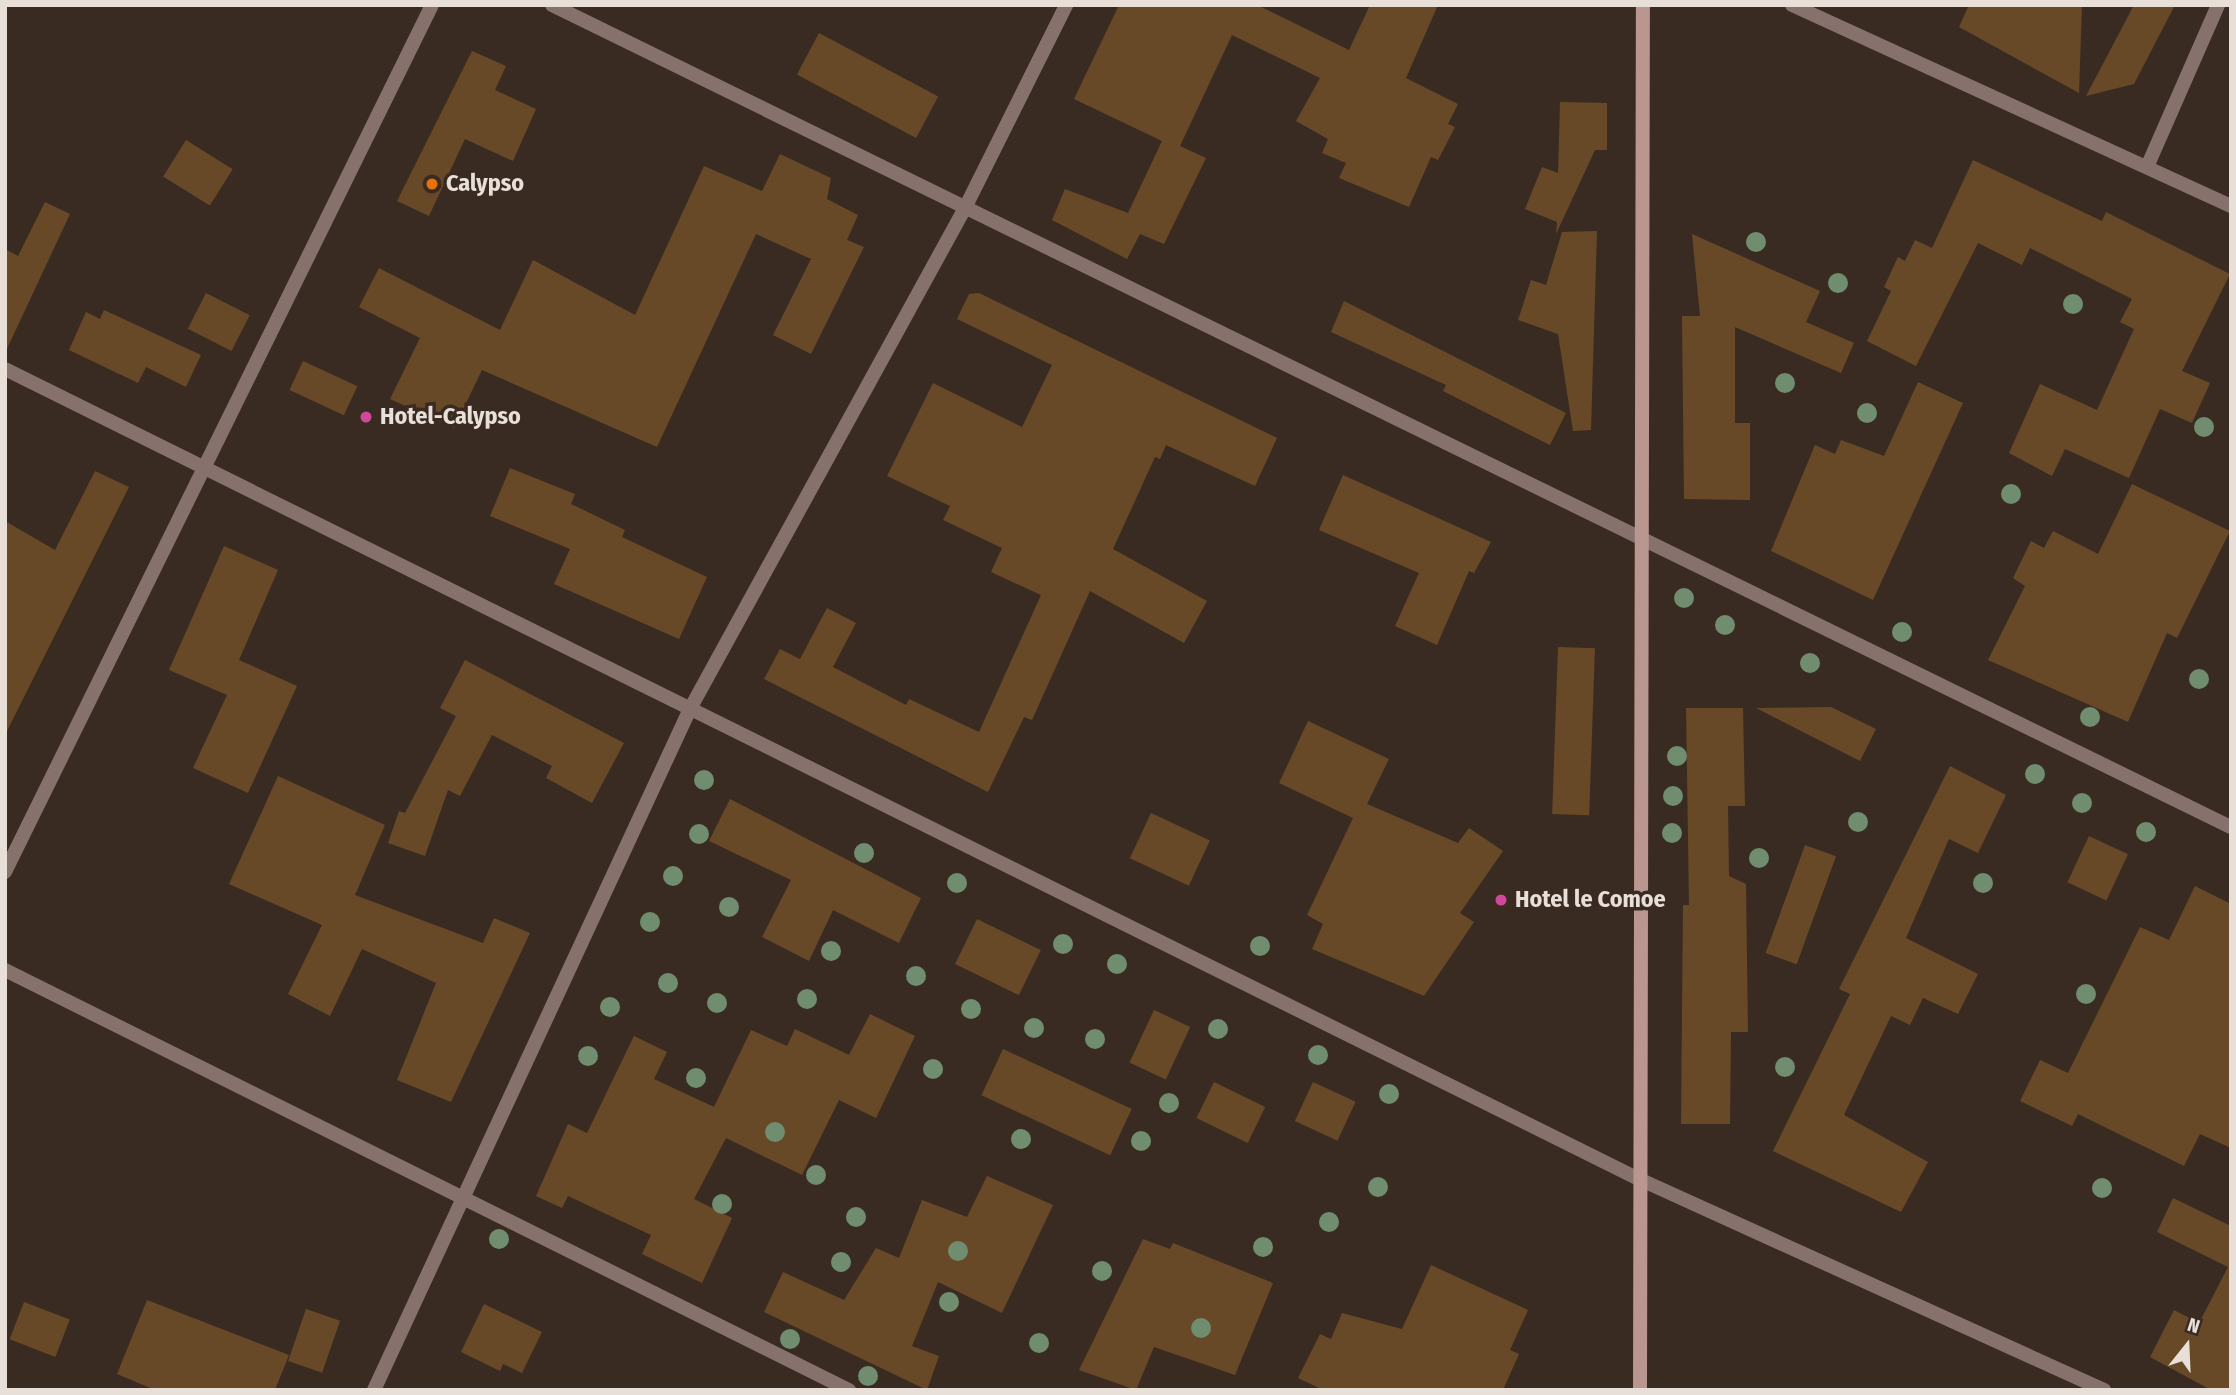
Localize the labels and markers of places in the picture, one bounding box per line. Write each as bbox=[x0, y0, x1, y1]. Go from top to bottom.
place label: Calypso bbox=[446, 170, 524, 198]
marker: Calypso bbox=[424, 176, 440, 192]
place label: Hotel-Calypso bbox=[380, 403, 521, 431]
marker: Hotel-Calypso bbox=[358, 409, 374, 425]
place label: Hotel le Comoe bbox=[1515, 886, 1666, 914]
marker: Hotel le Comoe bbox=[1493, 892, 1509, 908]

